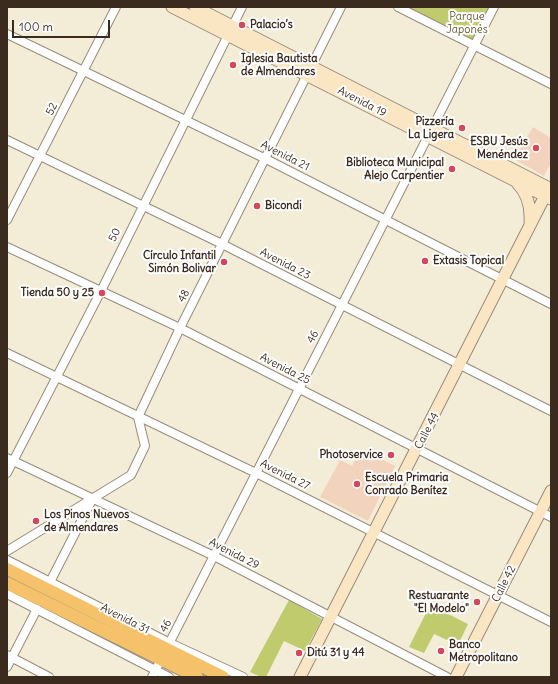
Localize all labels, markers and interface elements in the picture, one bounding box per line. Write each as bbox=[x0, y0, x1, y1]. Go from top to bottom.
park label: Parque Japonés bbox=[446, 10, 488, 36]
scale bar bbox=[14, 12, 112, 38]
place label: Palacio’s bbox=[250, 18, 293, 32]
text: 100 m bbox=[19, 19, 53, 34]
marker: Palacio’s bbox=[237, 20, 247, 30]
place label: Iglesia Bautista de Almendares bbox=[241, 52, 318, 78]
marker: Iglesia Bautista de Almendares bbox=[228, 60, 238, 70]
street label: Avenida 19 bbox=[335, 84, 389, 120]
street label: 52 bbox=[43, 101, 61, 117]
place label: Pizzería La Ligera bbox=[408, 115, 454, 141]
marker: Pizzería La Ligera bbox=[457, 123, 467, 133]
place label: ESBU Jesús Menéndez bbox=[470, 135, 528, 161]
street label: Avenida 21 bbox=[258, 138, 312, 174]
marker: ESBU Jesús Menéndez bbox=[531, 143, 541, 153]
place label: Biblioteca Municipal Alejo Carpentier bbox=[346, 156, 444, 182]
marker: Biblioteca Municipal Alejo Carpentier bbox=[447, 164, 457, 174]
place label: Bicondi bbox=[265, 199, 302, 213]
marker: Bicondi bbox=[252, 201, 262, 211]
street label: 50 bbox=[106, 226, 124, 244]
street label: Avenida 23 bbox=[258, 246, 312, 282]
place label: Círculo Infantil Simón Bolivar bbox=[143, 249, 216, 275]
place label: Extasis Topical bbox=[433, 254, 504, 268]
marker: Extasis Topical bbox=[420, 256, 430, 266]
marker: Círculo Infantil Simón Bolivar bbox=[219, 257, 229, 267]
place label: Tienda 50 y 25 bbox=[21, 286, 94, 300]
street label: 48 bbox=[175, 287, 193, 305]
marker: Tienda 50 y 25 bbox=[97, 288, 107, 298]
street label: 46 bbox=[304, 328, 322, 346]
street label: Avenida 25 bbox=[258, 351, 312, 387]
street label: Calle 44 bbox=[412, 410, 442, 452]
place label: Photoservice bbox=[319, 448, 383, 462]
marker: Photoservice bbox=[386, 450, 396, 460]
street label: Avenida 27 bbox=[258, 457, 312, 493]
place label: Escuela Primaria Conrado Benítez bbox=[365, 471, 448, 497]
marker: Escuela Primaria Conrado Benítez bbox=[352, 479, 362, 489]
place label: Los Pinos Nuevos de Almendares bbox=[44, 508, 129, 534]
marker: Los Pinos Nuevos de Almendares bbox=[31, 516, 41, 526]
street label: Avenida 29 bbox=[207, 536, 261, 572]
street label: Calle 42 bbox=[489, 563, 519, 605]
place label: Restuarante "El Modelo" bbox=[409, 589, 469, 615]
marker: Restuarante "El Modelo" bbox=[472, 597, 482, 607]
street label: Avenida 31 bbox=[98, 601, 152, 637]
street label: 46 bbox=[157, 617, 175, 635]
place label: Banco Metropolitano bbox=[449, 638, 518, 664]
place label: Ditú 31 y 44 bbox=[307, 646, 365, 660]
marker: Banco Metropolitano bbox=[436, 646, 446, 656]
marker: Ditú 31 y 44 bbox=[294, 648, 304, 658]

